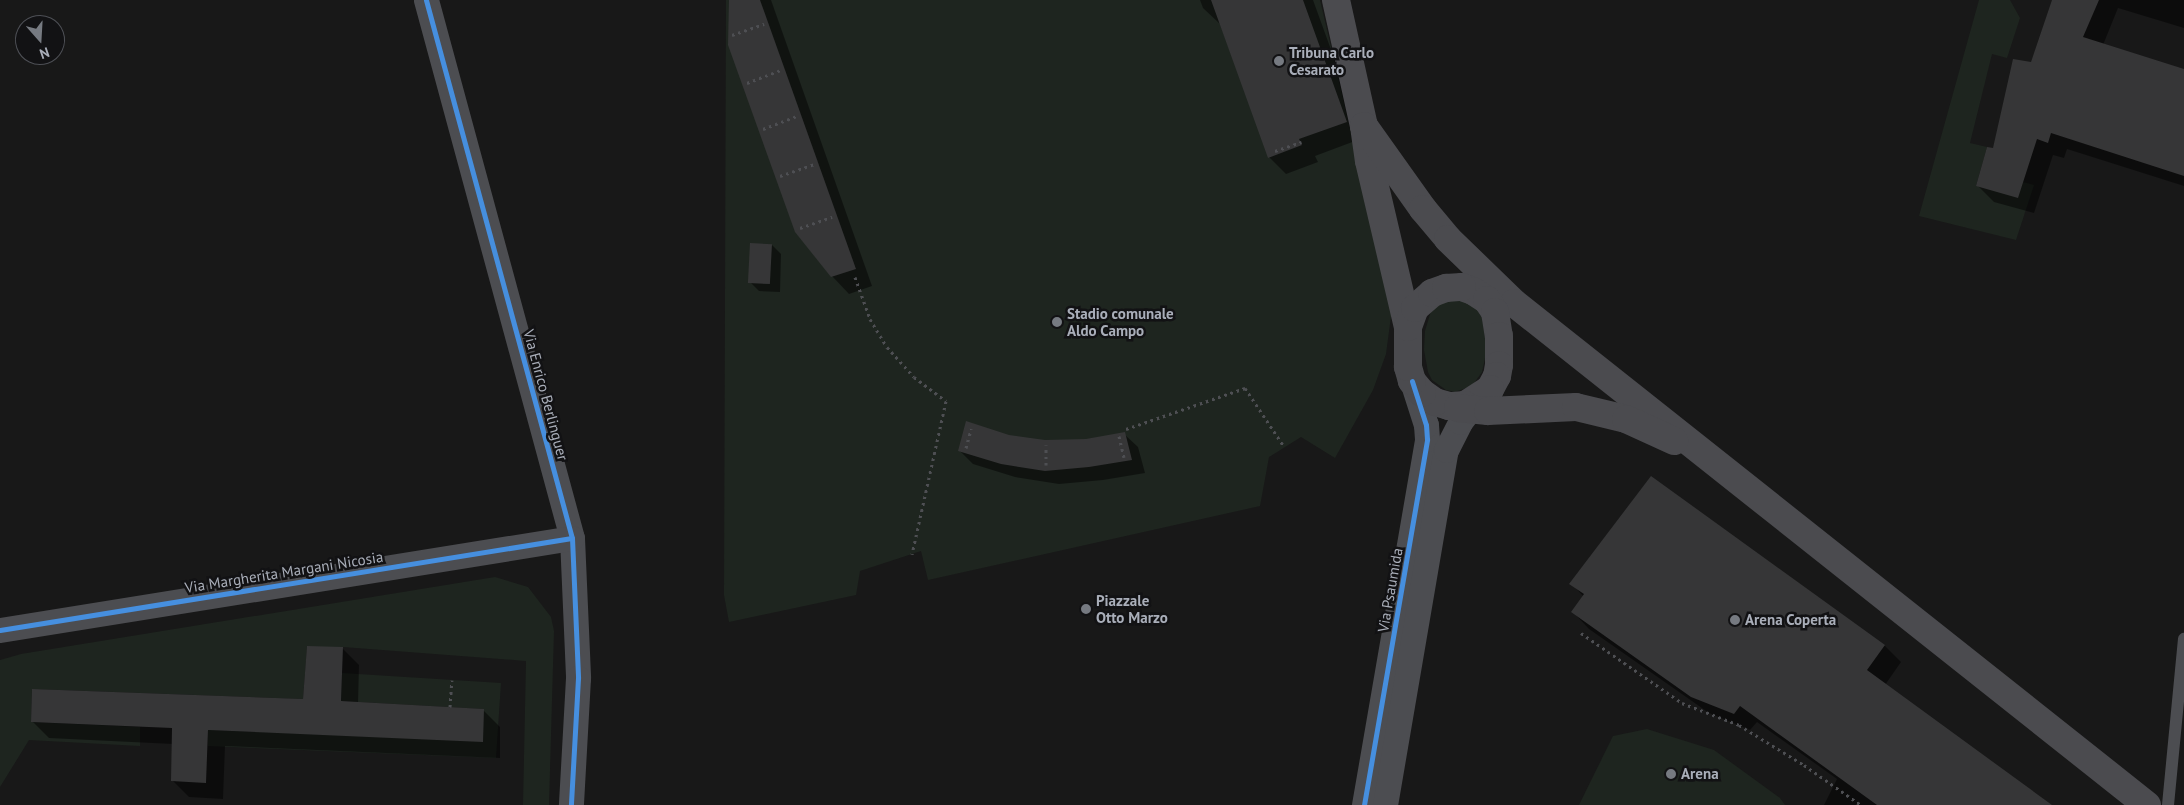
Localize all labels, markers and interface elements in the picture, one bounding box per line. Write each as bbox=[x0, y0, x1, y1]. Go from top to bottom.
north arrow bbox=[15, 15, 65, 65]
text: N bbox=[37, 43, 52, 63]
place label: Tribuna Carlo Cesarato bbox=[1289, 43, 1374, 78]
marker: Tribuna Carlo Cesarato bbox=[1273, 55, 1285, 67]
place label: Stadio comunale Aldo Campo bbox=[1067, 304, 1174, 339]
marker: Stadio comunale Aldo Campo bbox=[1051, 316, 1063, 328]
street label: Via Enrico Berlinguer bbox=[520, 328, 572, 462]
street label: Via Psaumida bbox=[1374, 546, 1406, 634]
street label: Via Margherita Margani Nicosia bbox=[184, 547, 384, 597]
place label: Piazzale Otto Marzo bbox=[1096, 591, 1168, 626]
marker: Piazzale Otto Marzo bbox=[1080, 603, 1092, 615]
place label: Arena Coperta bbox=[1745, 611, 1836, 629]
marker: Arena Coperta bbox=[1729, 614, 1741, 626]
place label: Arena bbox=[1681, 765, 1719, 783]
marker: Arena bbox=[1665, 768, 1677, 780]

